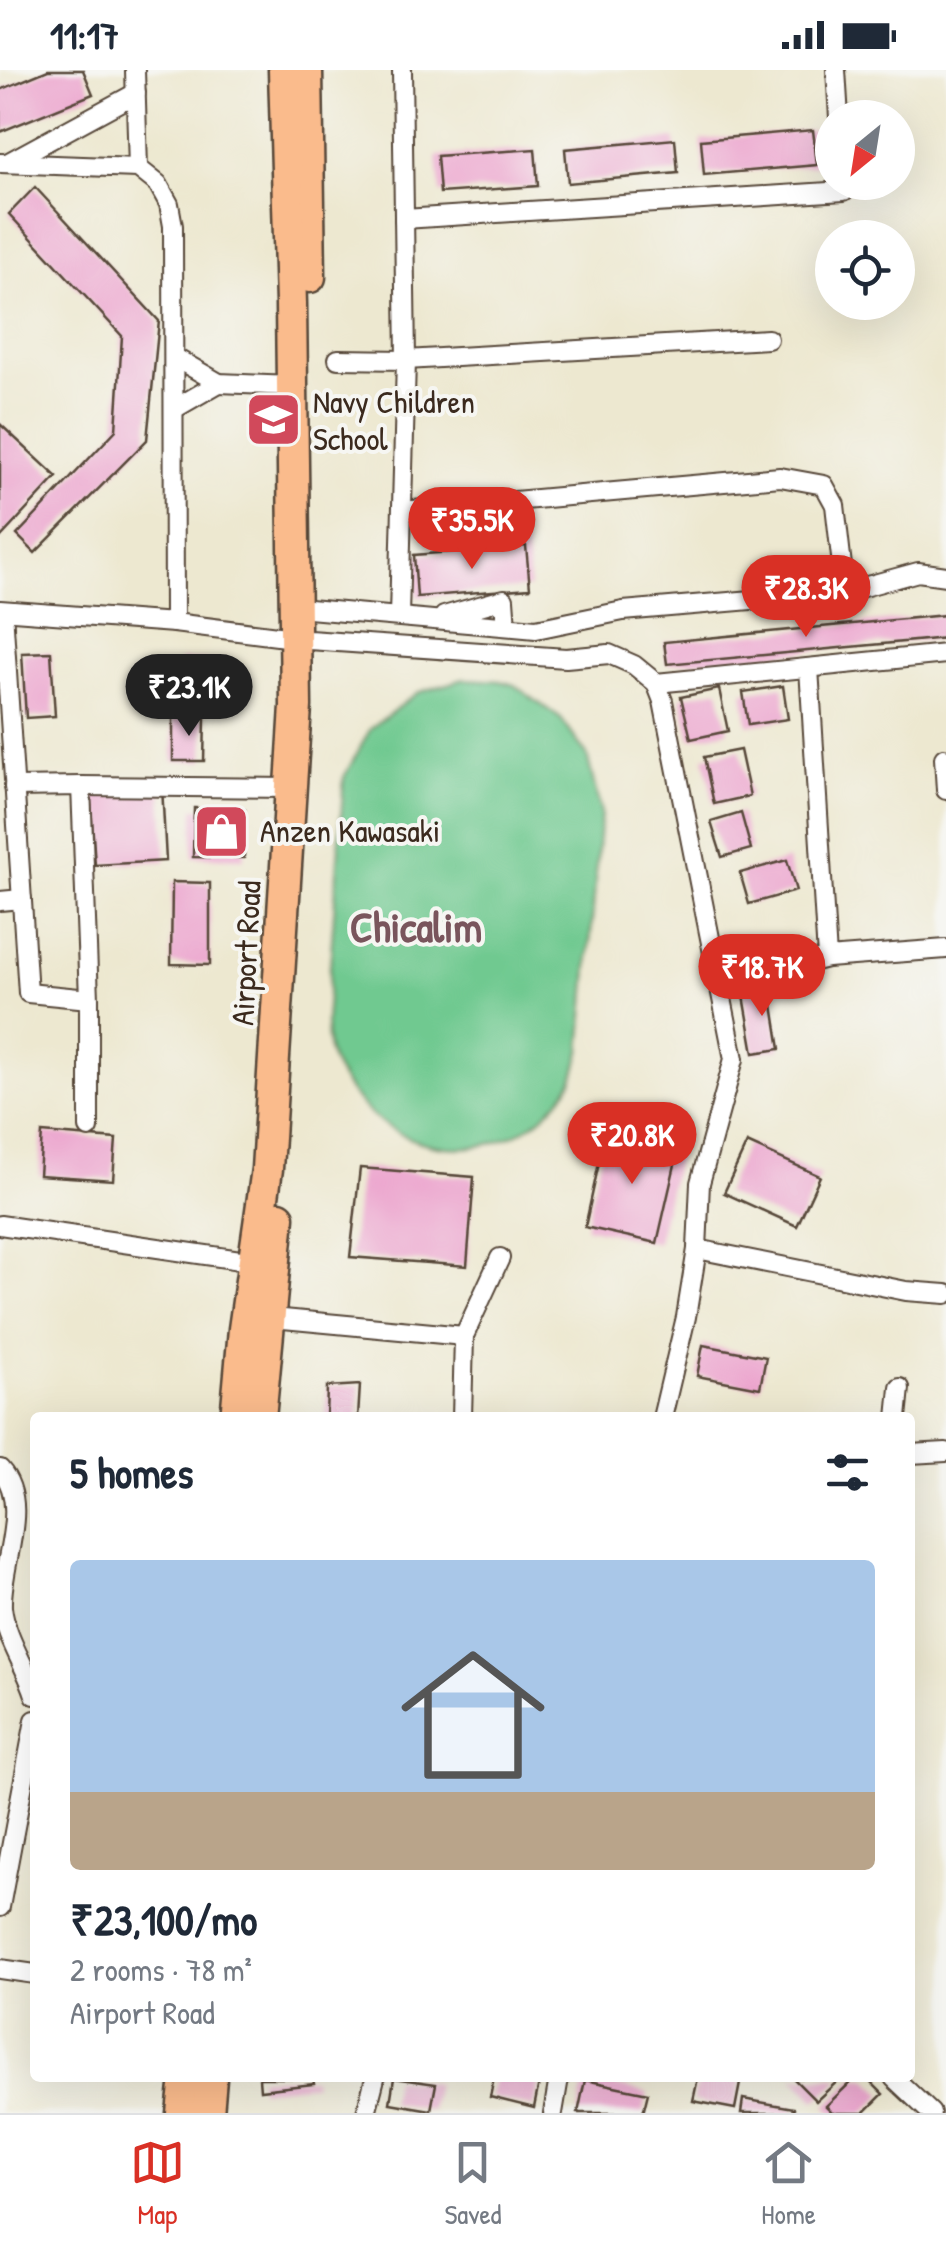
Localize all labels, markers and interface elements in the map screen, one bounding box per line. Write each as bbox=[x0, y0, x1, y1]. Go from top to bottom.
text: 11:17 bbox=[50, 9, 119, 61]
north arrow bbox=[815, 100, 915, 200]
map controls bbox=[815, 100, 915, 320]
button: locate bbox=[815, 220, 915, 320]
place label: Navy Children School bbox=[313, 380, 475, 460]
school or university icon: Navy Children School bbox=[244, 390, 304, 450]
pin: ₹35.5K bbox=[391, 487, 553, 572]
text: ₹35.5K bbox=[430, 498, 514, 541]
pin: ₹28.3K bbox=[725, 555, 887, 640]
text: ₹28.3K bbox=[763, 566, 849, 609]
pin: ₹23.1K bbox=[108, 654, 270, 739]
text: ₹23.1K bbox=[148, 665, 230, 708]
shop icon: Anzen Kawasaki bbox=[191, 801, 251, 861]
place label: Anzen Kawasaki bbox=[260, 809, 440, 852]
street label: Airport Road bbox=[220, 880, 271, 1026]
district label: Chicalim bbox=[350, 898, 482, 955]
pin: ₹18.7K bbox=[681, 934, 843, 1019]
text: ₹18.7K bbox=[720, 945, 804, 988]
pin: ₹20.8K bbox=[551, 1102, 713, 1187]
text: ₹20.8K bbox=[589, 1113, 675, 1156]
text: 5 homes bbox=[70, 1444, 193, 1501]
icon: filters bbox=[820, 1445, 875, 1500]
icon: home bbox=[383, 1625, 563, 1805]
text: ₹23,100/mo bbox=[70, 1891, 257, 1948]
text: 2 rooms · 78 m² bbox=[70, 1948, 252, 1991]
text: Airport Road bbox=[70, 1991, 215, 2034]
tab: Map bbox=[130, 2135, 185, 2233]
tab: Saved bbox=[444, 2135, 502, 2233]
tab: Home bbox=[761, 2135, 816, 2233]

